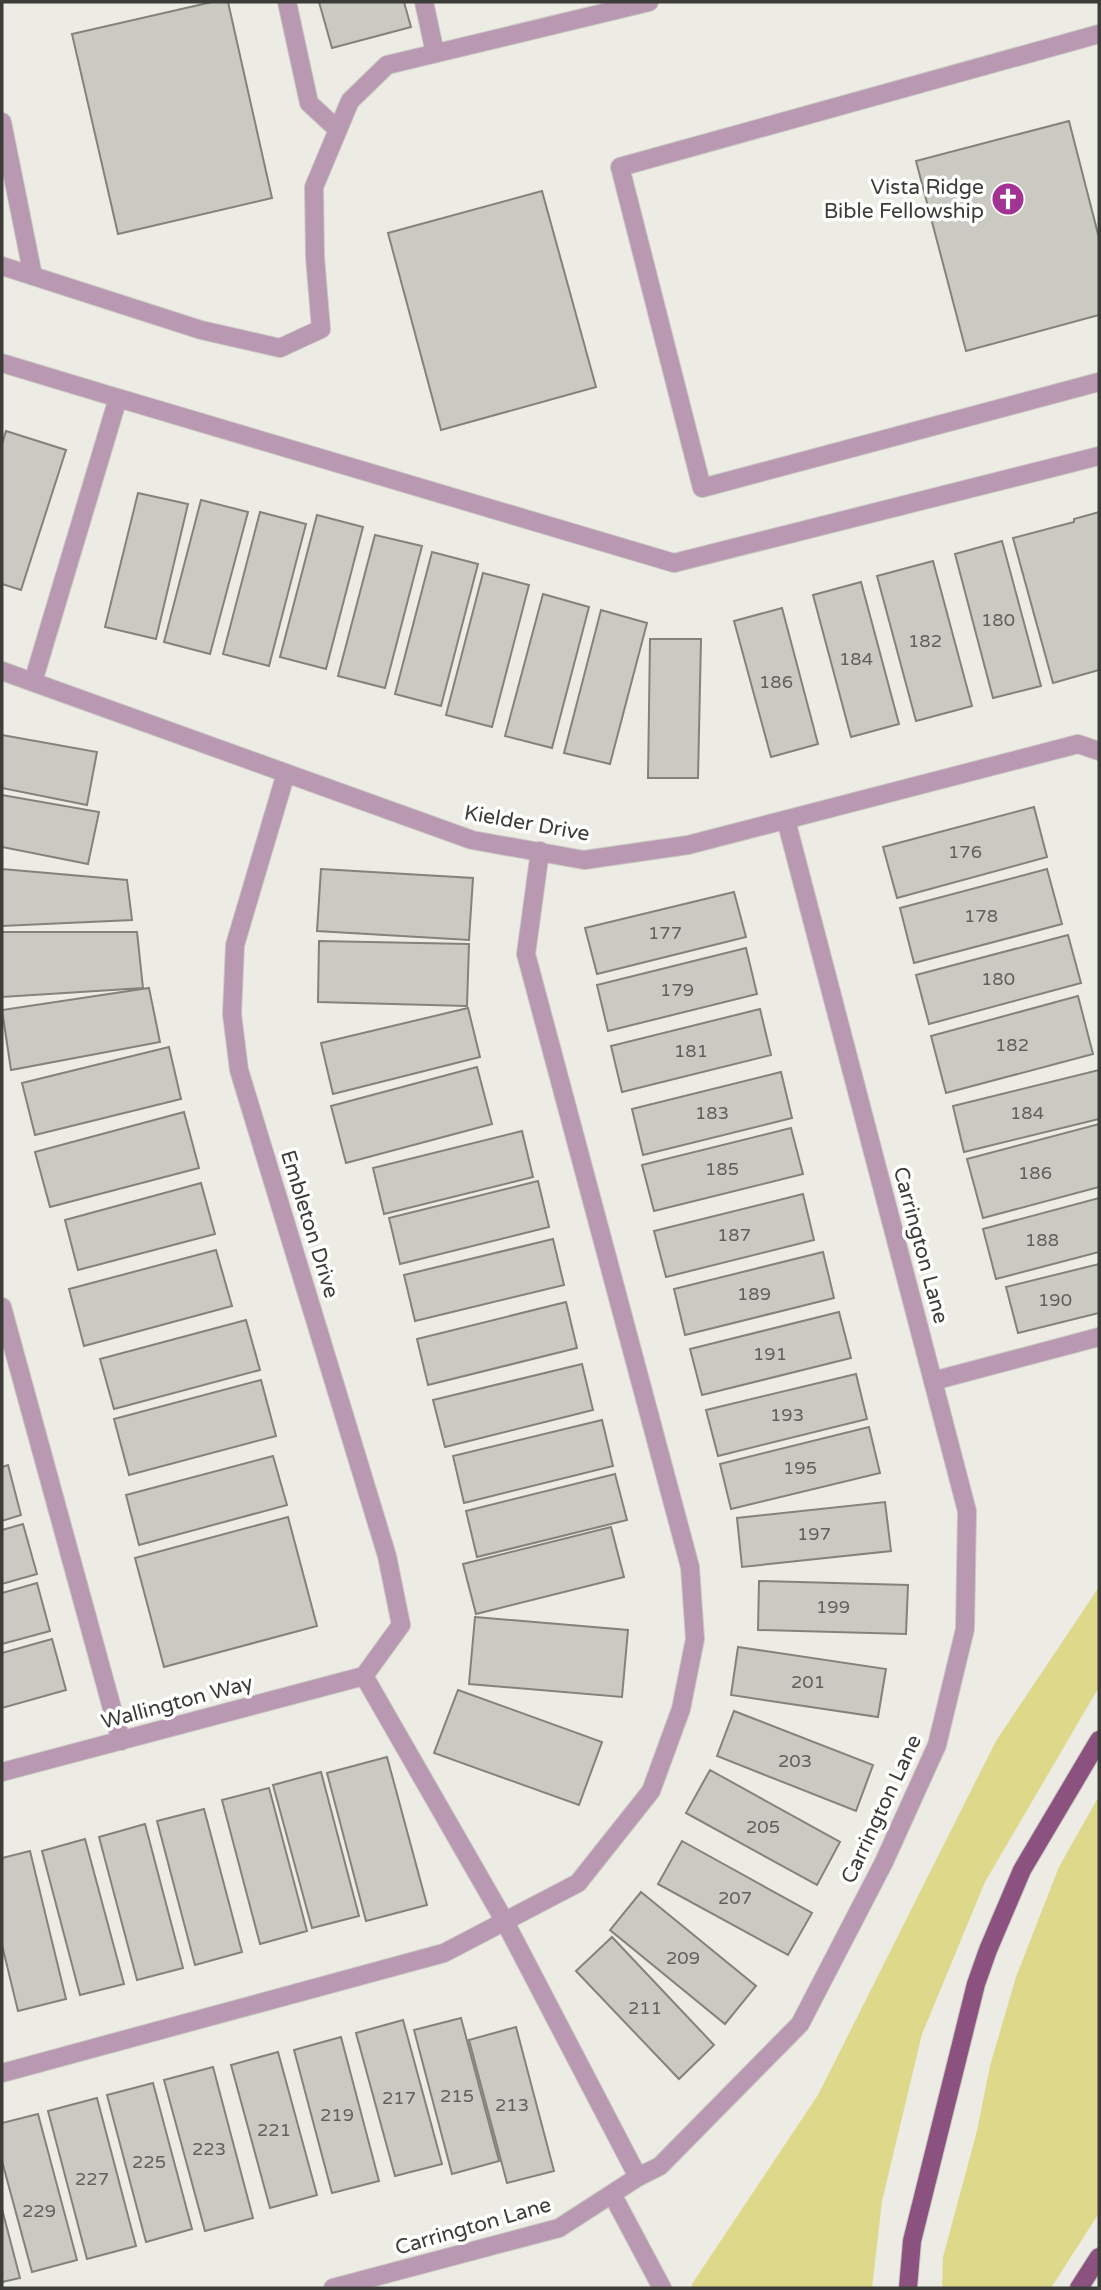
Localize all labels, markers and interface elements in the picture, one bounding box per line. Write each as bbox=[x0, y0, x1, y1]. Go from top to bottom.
place label: Vista Ridge Bible Fellowship bbox=[824, 175, 984, 224]
church icon: Vista Ridge Bible Fellowship bbox=[989, 180, 1027, 218]
house number: 180 bbox=[981, 609, 1015, 631]
house number: 182 bbox=[908, 630, 942, 652]
house number: 184 bbox=[839, 648, 873, 670]
house number: 186 bbox=[759, 671, 793, 693]
street label: Kielder Drive bbox=[462, 800, 592, 847]
house number: 176 bbox=[948, 841, 982, 863]
house number: 178 bbox=[964, 905, 998, 927]
house number: 177 bbox=[648, 922, 682, 944]
house number: 180 bbox=[981, 968, 1015, 990]
house number: 179 bbox=[660, 979, 694, 1001]
house number: 182 bbox=[995, 1034, 1029, 1056]
house number: 181 bbox=[674, 1040, 708, 1062]
house number: 183 bbox=[695, 1102, 729, 1124]
house number: 184 bbox=[1010, 1102, 1044, 1124]
street label: Embleton Drive bbox=[275, 1147, 344, 1301]
house number: 185 bbox=[705, 1158, 739, 1180]
house number: 186 bbox=[1018, 1162, 1052, 1184]
street label: Carrington Lane bbox=[888, 1164, 953, 1326]
house number: 187 bbox=[717, 1224, 751, 1246]
house number: 188 bbox=[1025, 1229, 1059, 1251]
house number: 189 bbox=[737, 1283, 771, 1305]
house number: 190 bbox=[1038, 1289, 1072, 1311]
house number: 191 bbox=[753, 1343, 787, 1365]
house number: 193 bbox=[770, 1404, 804, 1426]
house number: 195 bbox=[783, 1457, 817, 1479]
house number: 197 bbox=[797, 1523, 831, 1545]
house number: 199 bbox=[816, 1596, 850, 1618]
street label: Wallington Way bbox=[99, 1670, 256, 1735]
house number: 201 bbox=[791, 1671, 825, 1693]
street label: Carrington Lane bbox=[836, 1731, 927, 1888]
house number: 203 bbox=[778, 1750, 812, 1772]
house number: 205 bbox=[746, 1816, 780, 1838]
house number: 207 bbox=[718, 1887, 752, 1909]
house number: 209 bbox=[666, 1947, 700, 1969]
house number: 211 bbox=[628, 1997, 662, 2019]
house number: 215 bbox=[440, 2085, 474, 2107]
house number: 217 bbox=[382, 2087, 416, 2109]
house number: 213 bbox=[495, 2094, 529, 2116]
house number: 219 bbox=[320, 2104, 354, 2126]
house number: 221 bbox=[257, 2119, 291, 2141]
house number: 223 bbox=[192, 2138, 226, 2160]
house number: 225 bbox=[132, 2151, 166, 2173]
house number: 227 bbox=[75, 2168, 109, 2190]
street label: Carrington Lane bbox=[392, 2192, 554, 2261]
house number: 229 bbox=[22, 2200, 56, 2222]

